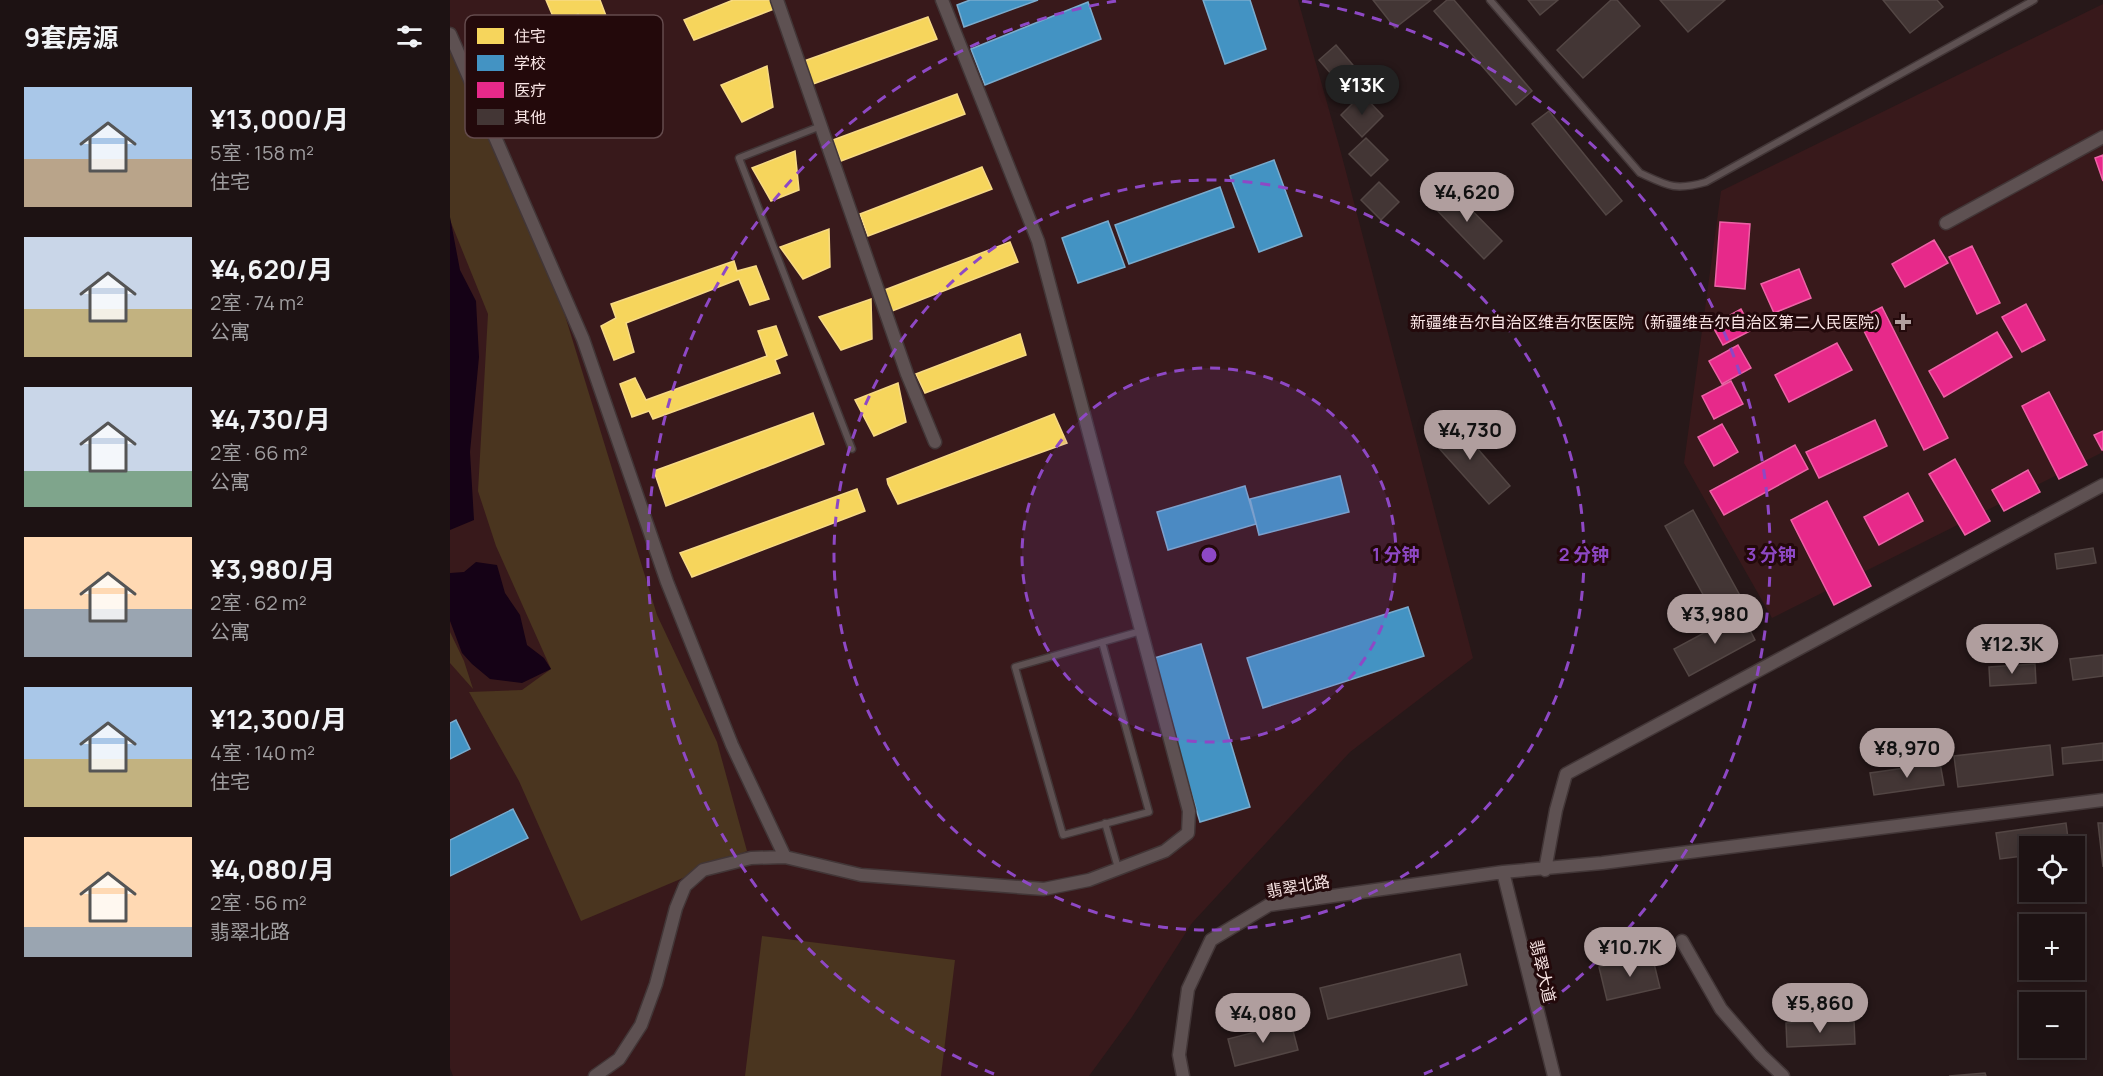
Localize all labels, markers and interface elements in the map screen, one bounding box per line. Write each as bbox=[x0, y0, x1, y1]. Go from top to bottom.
legend bbox=[465, 15, 663, 138]
text: 9套房源 bbox=[24, 19, 118, 55]
icon: filters bbox=[393, 20, 426, 53]
text: 住宅 bbox=[514, 25, 546, 47]
text: 学校 bbox=[514, 52, 546, 74]
pin: ¥13K bbox=[1326, 65, 1398, 116]
text: ¥13K bbox=[1339, 71, 1385, 98]
text: 医疗 bbox=[514, 79, 546, 101]
text: ¥13,000/月 bbox=[210, 101, 349, 137]
text: 其他 bbox=[514, 106, 546, 128]
icon: home bbox=[72, 111, 144, 183]
text: 5室 · 158 m² bbox=[210, 139, 314, 166]
text: 住宅 bbox=[210, 168, 250, 195]
pin: ¥4,620 bbox=[1418, 172, 1516, 223]
text: ¥4,620 bbox=[1434, 178, 1500, 205]
text: ¥4,620/月 bbox=[210, 251, 333, 287]
icon: home bbox=[72, 261, 144, 333]
text: 2室 · 74 m² bbox=[210, 289, 304, 316]
place label: 新疆维吾尔自治区维吾尔医医院（新疆维吾尔自治区第二人民医院） bbox=[1410, 311, 1890, 333]
marker: 新疆维吾尔自治区维吾尔医医院（新疆维吾尔自治区第二人民医院） bbox=[1894, 313, 1912, 331]
text: 公寓 bbox=[210, 318, 250, 345]
text: ¥4,730/月 bbox=[210, 401, 331, 437]
pin: ¥4,730 bbox=[1421, 410, 1519, 461]
icon: home bbox=[72, 411, 144, 483]
text: ¥4,730 bbox=[1438, 416, 1502, 443]
text: 2室 · 66 m² bbox=[210, 439, 308, 466]
text: 公寓 bbox=[210, 468, 250, 495]
text: 1 分钟 bbox=[1372, 542, 1420, 566]
text: 2 分钟 bbox=[1559, 542, 1609, 566]
text: 3 分钟 bbox=[1746, 542, 1796, 566]
centre of rings bbox=[1199, 545, 1219, 565]
text: ¥3,980/月 bbox=[210, 551, 335, 587]
icon: home bbox=[72, 561, 144, 633]
text: 2室 · 62 m² bbox=[210, 589, 307, 616]
pin: ¥3,980 bbox=[1666, 594, 1764, 645]
text: ¥3,980 bbox=[1681, 600, 1749, 627]
text: 公寓 bbox=[210, 618, 250, 645]
pin: ¥12.3K bbox=[1963, 624, 2061, 675]
text: ¥12.3K bbox=[1980, 630, 2044, 657]
text: ¥12,300/月 bbox=[210, 701, 347, 737]
icon: home bbox=[72, 711, 144, 783]
pin: ¥8,970 bbox=[1858, 728, 1956, 779]
text: ¥8,970 bbox=[1874, 734, 1940, 761]
text: 4室 · 140 m² bbox=[210, 739, 315, 766]
text: 住宅 bbox=[210, 768, 250, 795]
map controls bbox=[2019, 836, 2085, 1058]
button: locate bbox=[2019, 836, 2085, 902]
text: ¥4,080/月 bbox=[210, 851, 335, 887]
icon: home bbox=[72, 861, 144, 933]
street label: 翡翠北路 bbox=[1265, 870, 1331, 902]
text: 2室 · 56 m² bbox=[210, 889, 307, 916]
button: + bbox=[2019, 914, 2085, 980]
text: 翡翠北路 bbox=[210, 918, 290, 945]
pin: ¥10.7K bbox=[1581, 927, 1679, 978]
text: ¥10.7K bbox=[1598, 933, 1662, 960]
street label: 翡翠大道 bbox=[1525, 937, 1561, 1005]
pin: ¥5,860 bbox=[1771, 983, 1869, 1034]
text: ¥5,860 bbox=[1786, 989, 1854, 1016]
button: − bbox=[2019, 992, 2085, 1058]
pin: ¥4,080 bbox=[1214, 993, 1312, 1044]
text: ¥4,080 bbox=[1229, 999, 1297, 1026]

